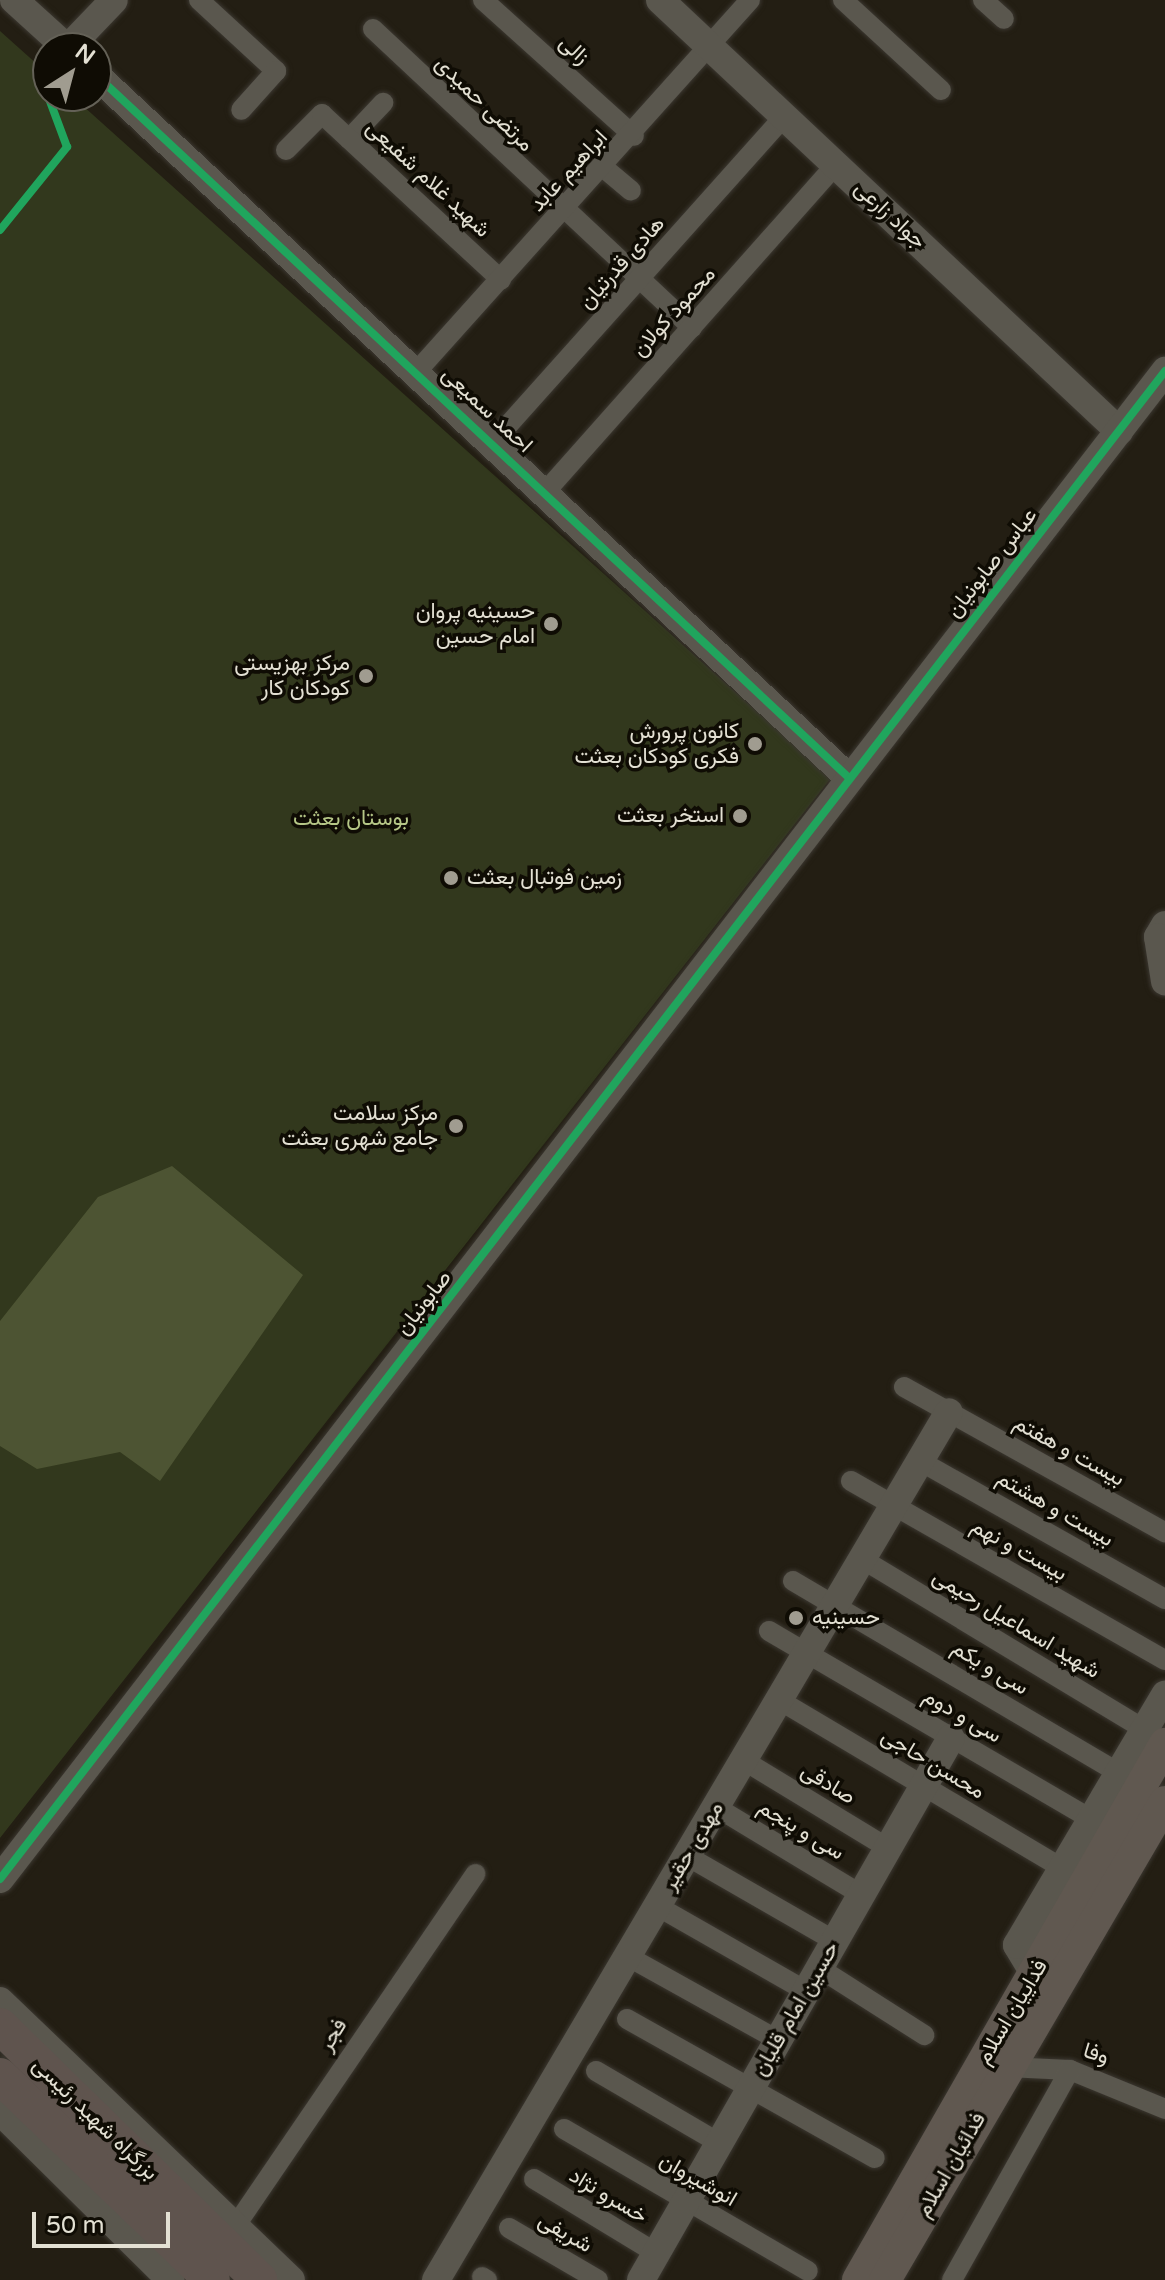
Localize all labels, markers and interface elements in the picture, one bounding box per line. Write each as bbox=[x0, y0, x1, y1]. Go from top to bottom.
street label: زالی bbox=[553, 30, 595, 70]
north arrow bbox=[32, 32, 112, 112]
text: N bbox=[70, 38, 100, 70]
street label: مرتضی حمیدی bbox=[429, 50, 539, 158]
street label: شهید غلام شفیعی bbox=[360, 115, 496, 243]
street label: ابراهیم عابد bbox=[525, 125, 613, 217]
street label: جواد زارعی bbox=[849, 175, 931, 255]
street label: هادی قدرتیان bbox=[573, 211, 671, 315]
street label: محمود کولان bbox=[627, 261, 721, 363]
street label: احمد سمیعی bbox=[436, 361, 538, 459]
street label: عباس صابونیان bbox=[941, 503, 1043, 623]
place label: حسینیه پروان امام حسین bbox=[416, 598, 535, 650]
marker: حسینیه پروان امام حسین bbox=[542, 615, 560, 633]
place label: مرکز بهزیستی کودکان کار bbox=[234, 650, 350, 702]
marker: مرکز بهزیستی کودکان کار bbox=[357, 667, 375, 685]
place label: کانون پرورش فکری کودکان بعثت bbox=[575, 718, 739, 770]
marker: کانون پرورش فکری کودکان بعثت bbox=[746, 735, 764, 753]
place label: استخر بعثت bbox=[617, 803, 724, 829]
park label: بوستان بعثت bbox=[293, 806, 409, 832]
marker: استخر بعثت bbox=[731, 807, 749, 825]
place label: زمین فوتبال بعثت bbox=[467, 865, 622, 891]
marker: زمین فوتبال بعثت bbox=[442, 869, 460, 887]
place label: مرکز سلامت جامع شهری بعثت bbox=[281, 1100, 438, 1152]
marker: مرکز سلامت جامع شهری بعثت bbox=[445, 1115, 467, 1137]
street label: صابونیان bbox=[390, 1265, 458, 1341]
street label: بیست و هفتم bbox=[1009, 1410, 1129, 1492]
street label: بیست و هشتم bbox=[992, 1465, 1118, 1553]
street label: بیست و نهم bbox=[966, 1513, 1072, 1587]
street label: شهید اسماعیل رحیمی bbox=[927, 1564, 1105, 1684]
place label: حسینیه bbox=[812, 1605, 880, 1631]
marker: حسینیه bbox=[787, 1609, 805, 1627]
street label: سی و یکم bbox=[947, 1635, 1033, 1701]
street label: سی و دوم bbox=[918, 1683, 1006, 1749]
street label: محسن حاجی bbox=[876, 1723, 990, 1805]
street label: صادقی bbox=[796, 1757, 860, 1811]
street label: سی و پنجم bbox=[753, 1794, 849, 1866]
street label: مهدی حقیر bbox=[656, 1797, 730, 1895]
street label: حسین امام قلیان bbox=[747, 1937, 845, 2081]
street label: فداییان اسلام bbox=[970, 1955, 1054, 2069]
street label: فجر bbox=[313, 2014, 353, 2056]
street label: وفا bbox=[1080, 2038, 1112, 2070]
street label: بزرگراه شهید رئیسی bbox=[26, 2052, 164, 2186]
street label: فدائیان اسلام bbox=[910, 2108, 992, 2222]
street label: انوشیروان bbox=[655, 2147, 741, 2213]
street label: خسرو نژاد bbox=[564, 2162, 652, 2230]
scale bar bbox=[36, 2196, 174, 2246]
street label: شریفی bbox=[533, 2207, 597, 2259]
text: 50 m bbox=[46, 2211, 104, 2240]

